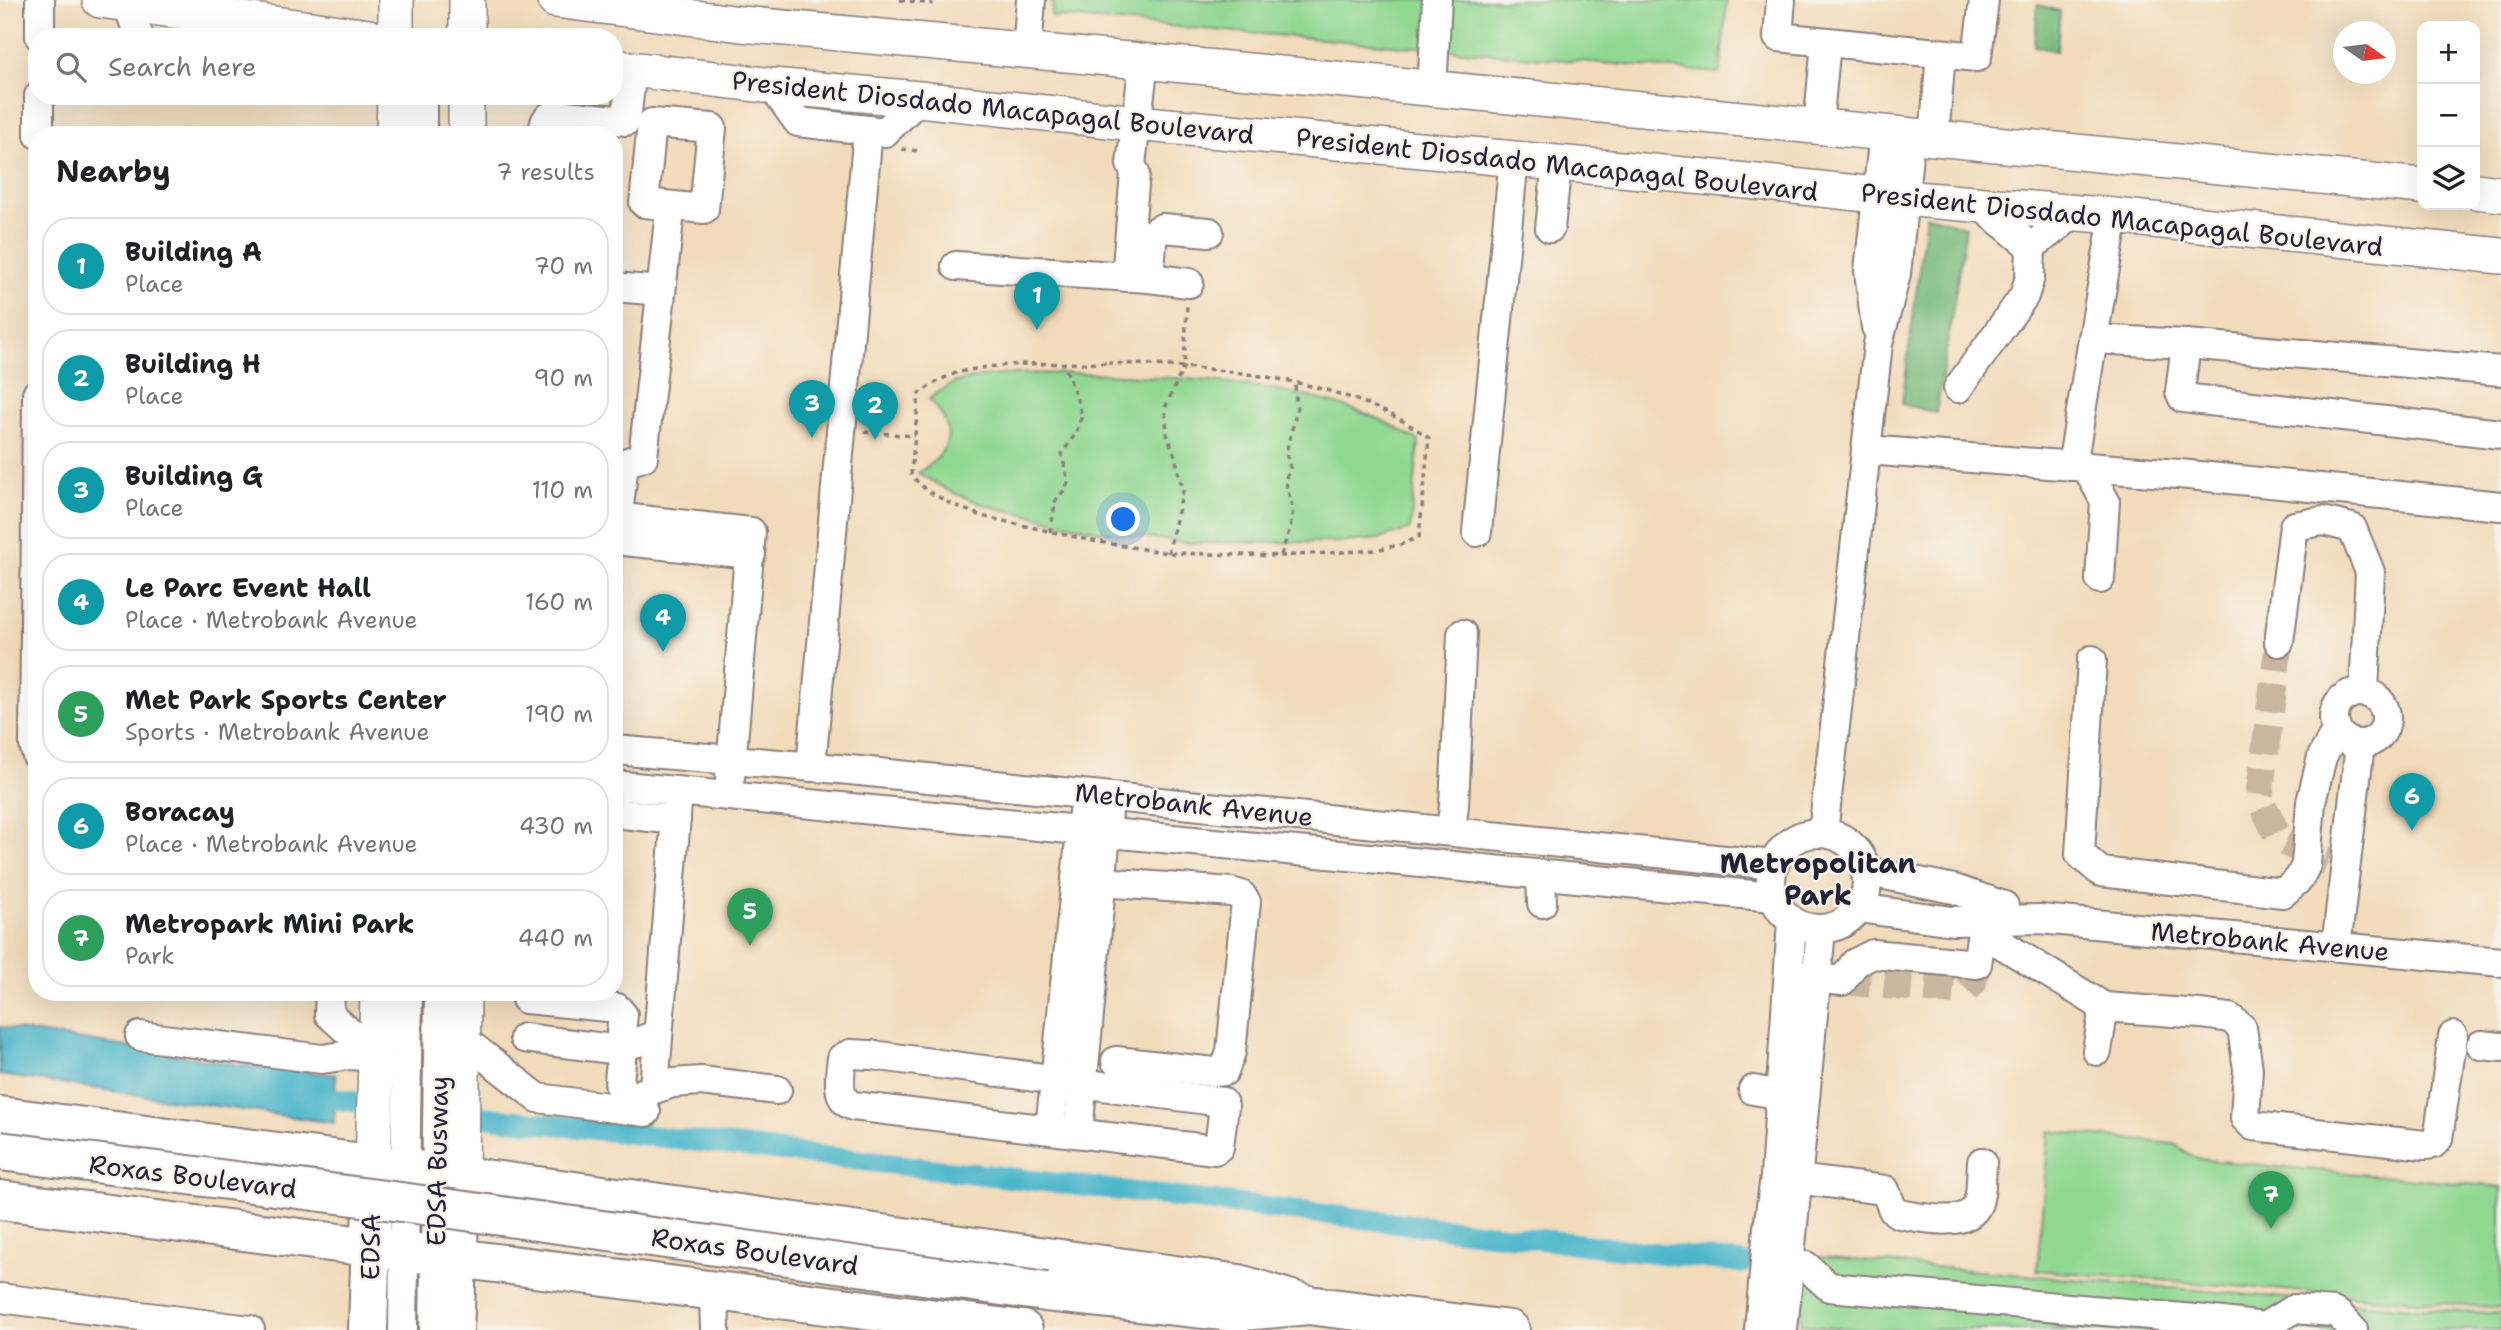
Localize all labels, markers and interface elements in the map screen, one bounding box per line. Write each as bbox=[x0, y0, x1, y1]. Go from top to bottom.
north arrow bbox=[2333, 21, 2396, 84]
map controls bbox=[2417, 21, 2480, 210]
button: + bbox=[2417, 21, 2480, 84]
search box bbox=[28, 28, 623, 105]
icon: search bbox=[52, 48, 90, 86]
text: Search here bbox=[108, 49, 257, 84]
street label: President Diosdado Macapagal Boulevard bbox=[730, 62, 1256, 152]
button: − bbox=[2417, 84, 2480, 147]
street label: President Diosdado Macapagal Boulevard bbox=[1294, 119, 1820, 209]
button: layers bbox=[2417, 147, 2480, 210]
text: Nearby bbox=[56, 151, 171, 192]
text: 7 results bbox=[496, 157, 595, 187]
street label: President Diosdado Macapagal Boulevard bbox=[1859, 174, 2385, 264]
text: Building A bbox=[125, 234, 262, 269]
text: 1 bbox=[76, 251, 86, 281]
text: 70 m bbox=[534, 251, 593, 281]
text: Place bbox=[125, 269, 184, 299]
pin: 1 bbox=[1014, 272, 1060, 330]
text: Building H bbox=[125, 346, 261, 381]
text: 2 bbox=[73, 363, 89, 393]
text: 90 m bbox=[533, 363, 593, 393]
pin: 3 bbox=[789, 380, 835, 438]
text: Place bbox=[125, 381, 184, 411]
pin: 2 bbox=[852, 382, 898, 440]
text: Building G bbox=[125, 458, 263, 493]
text: 3 bbox=[73, 475, 89, 505]
text: 110 m bbox=[531, 475, 593, 505]
text: Place bbox=[125, 493, 184, 523]
your location bbox=[1106, 502, 1140, 536]
text: Le Parc Event Hall bbox=[125, 570, 371, 605]
text: 4 bbox=[73, 587, 89, 617]
text: 160 m bbox=[525, 587, 593, 617]
pin: 4 bbox=[640, 594, 686, 652]
text: Place · Metrobank Avenue bbox=[125, 605, 418, 635]
text: Met Park Sports Center bbox=[125, 682, 447, 717]
text: 5 bbox=[74, 699, 88, 729]
text: 190 m bbox=[525, 699, 593, 729]
text: Sports · Metrobank Avenue bbox=[125, 717, 430, 747]
pin: 6 bbox=[2389, 773, 2435, 831]
street label: Metrobank Avenue bbox=[1073, 774, 1315, 834]
text: Boracay bbox=[125, 794, 235, 829]
text: 6 bbox=[73, 811, 89, 841]
text: 430 m bbox=[519, 811, 593, 841]
text: Place · Metrobank Avenue bbox=[125, 829, 418, 859]
district label: Metropolitan Park bbox=[1720, 844, 1916, 914]
pin: 5 bbox=[727, 888, 773, 946]
text: Metropark Mini Park bbox=[125, 906, 414, 941]
street label: Metrobank Avenue bbox=[2149, 913, 2391, 969]
text: 7 bbox=[73, 923, 89, 953]
text: 440 m bbox=[518, 923, 593, 953]
text: Park bbox=[125, 941, 174, 971]
street label: EDSA Busway bbox=[418, 1075, 456, 1247]
street label: Roxas Boulevard bbox=[87, 1146, 299, 1206]
pin: 7 bbox=[2248, 1171, 2294, 1229]
street label: EDSA bbox=[352, 1213, 388, 1281]
street label: Roxas Boulevard bbox=[649, 1219, 861, 1283]

